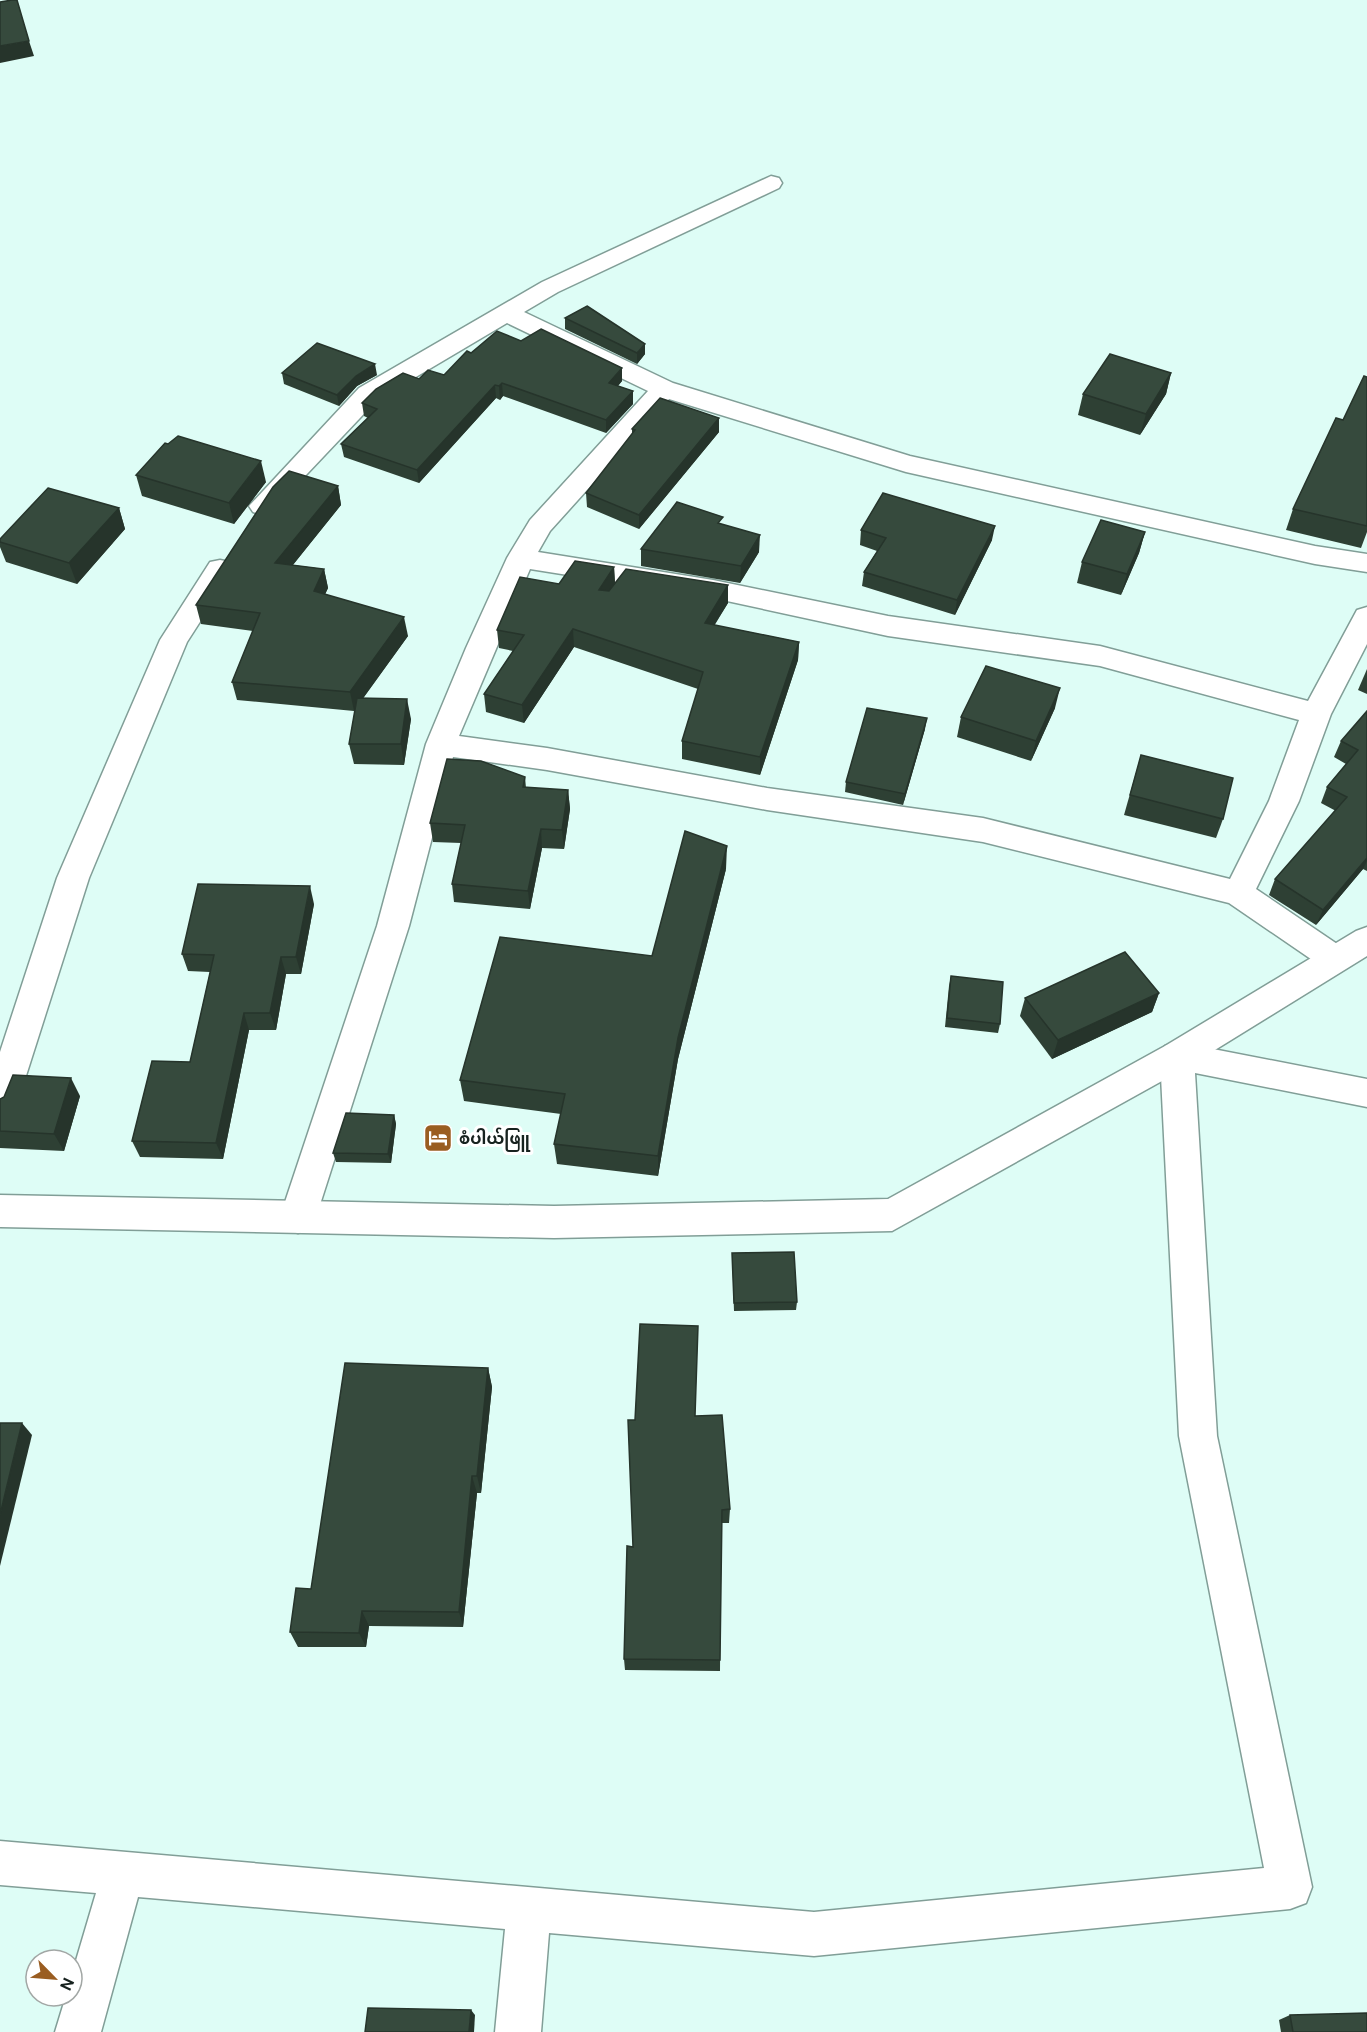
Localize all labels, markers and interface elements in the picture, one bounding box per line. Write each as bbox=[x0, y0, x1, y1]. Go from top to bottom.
hotel icon: စံပါယ်ဖြူ bbox=[422, 1122, 454, 1154]
place label: စံပါယ်ဖြူ bbox=[459, 1127, 531, 1152]
north arrow bbox=[24, 1948, 84, 2008]
text: N bbox=[55, 1974, 79, 1994]

